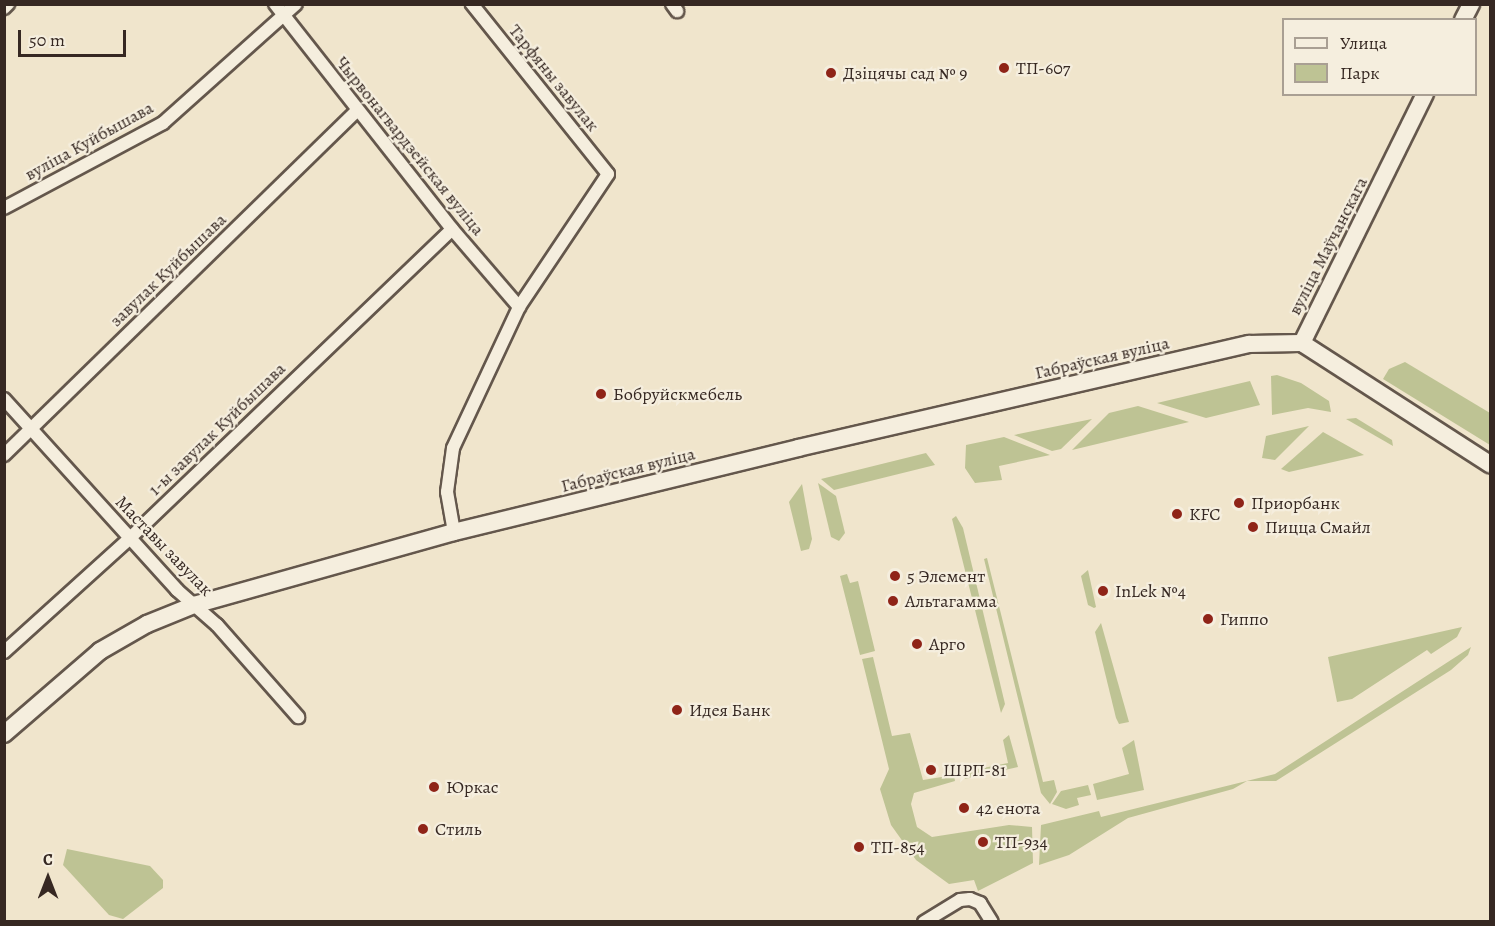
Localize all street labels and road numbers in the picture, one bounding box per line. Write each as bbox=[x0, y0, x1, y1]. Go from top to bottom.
street label: Тарфяны завулак bbox=[504, 20, 604, 136]
street label: Чырвонагвардзейская вуліца bbox=[331, 52, 489, 240]
street label: вуліца Куйбышава bbox=[21, 97, 157, 185]
street label: вуліца Маўчанскага bbox=[1284, 173, 1372, 319]
street label: завулак Куйбышава bbox=[105, 209, 231, 331]
street label: Габраўская вуліца bbox=[1033, 332, 1171, 384]
street label: 1-ы завулак Куйбышава bbox=[144, 358, 290, 500]
street label: Габраўская вуліца bbox=[559, 443, 697, 497]
street label: Маставы завулак bbox=[111, 491, 217, 601]

